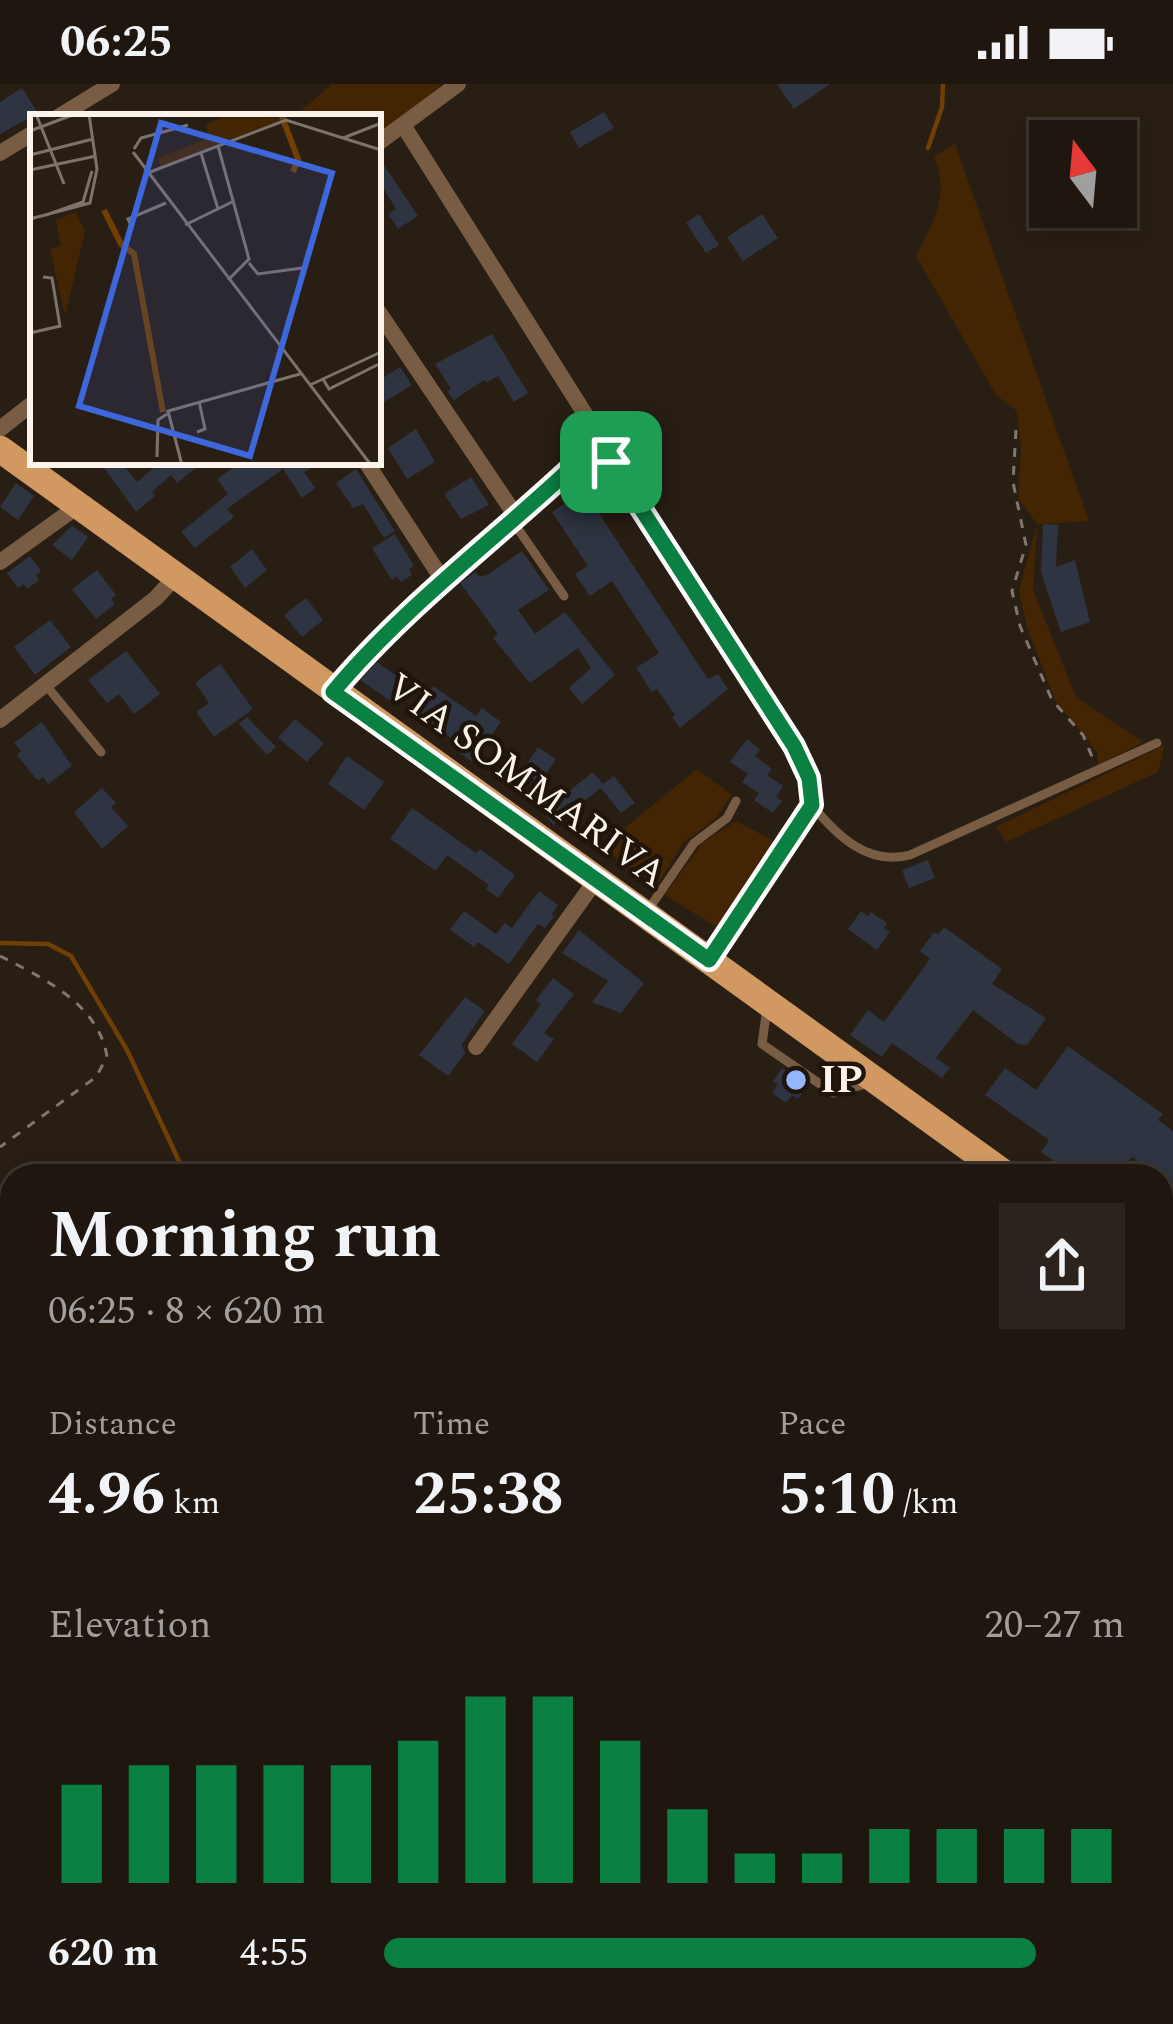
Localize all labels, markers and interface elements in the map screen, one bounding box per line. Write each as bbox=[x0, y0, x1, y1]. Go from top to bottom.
text: 06:25 bbox=[60, 8, 173, 77]
inset map bbox=[30, 114, 381, 465]
north arrow bbox=[1029, 120, 1137, 228]
map controls bbox=[1029, 120, 1137, 228]
pin bbox=[560, 411, 662, 513]
icon: arrive bbox=[578, 429, 644, 495]
street label: VIA SOMMARIVA bbox=[373, 659, 679, 903]
place label: IP bbox=[820, 1051, 863, 1110]
marker: IP bbox=[783, 1067, 809, 1093]
text: Morning run bbox=[48, 1186, 441, 1287]
button: share bbox=[999, 1203, 1125, 1329]
text: 06:25 · 8 × 620 m bbox=[48, 1282, 325, 1341]
text: Distance bbox=[48, 1399, 177, 1449]
text: Time bbox=[413, 1399, 490, 1449]
text: Pace bbox=[778, 1399, 846, 1449]
text: 4.96 bbox=[48, 1449, 165, 1541]
text: 25:38 bbox=[413, 1449, 564, 1541]
text: 5:10 bbox=[778, 1449, 895, 1541]
text: km bbox=[165, 1478, 220, 1528]
text: /km bbox=[895, 1478, 958, 1528]
text: Elevation bbox=[48, 1596, 211, 1655]
text: 20–27 m bbox=[984, 1596, 1125, 1655]
text: 620 m bbox=[48, 1924, 159, 1983]
text: 4:55 bbox=[240, 1924, 308, 1983]

